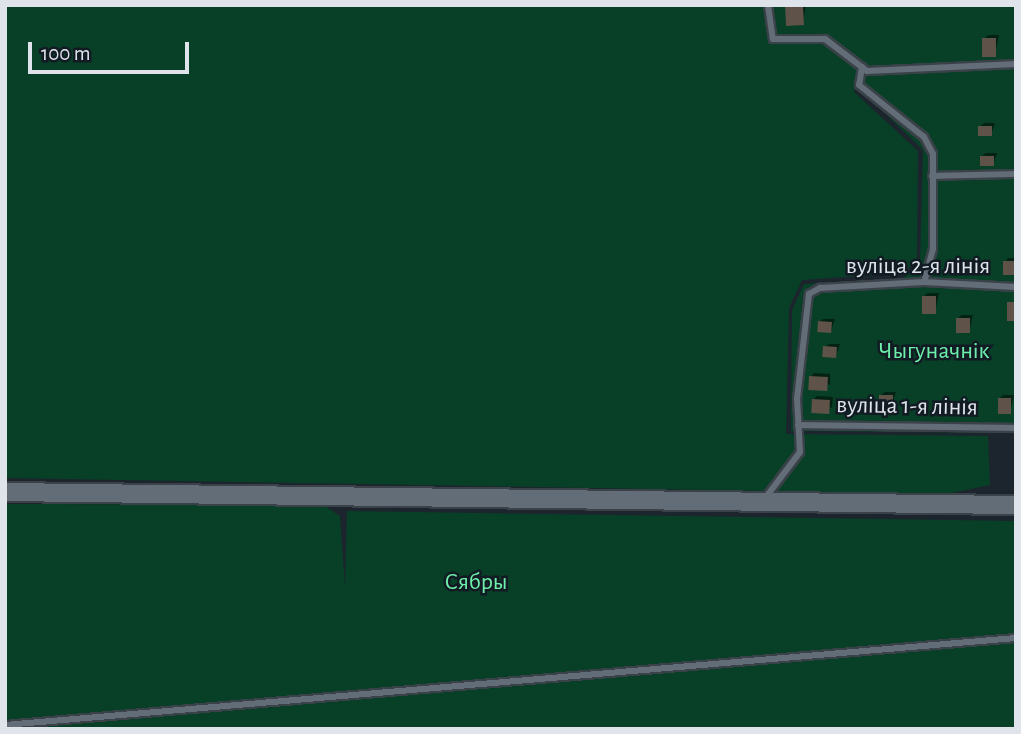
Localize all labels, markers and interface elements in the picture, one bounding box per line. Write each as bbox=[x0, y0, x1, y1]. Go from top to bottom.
scale bar bbox=[32, 28, 192, 72]
text: 100 m bbox=[41, 43, 91, 64]
street label: вуліца 2-я лінія bbox=[846, 253, 990, 281]
park label: Чыгуначнік bbox=[879, 338, 989, 366]
street label: вуліца 1-я лінія bbox=[836, 391, 978, 423]
park label: Сябры bbox=[445, 569, 507, 597]

